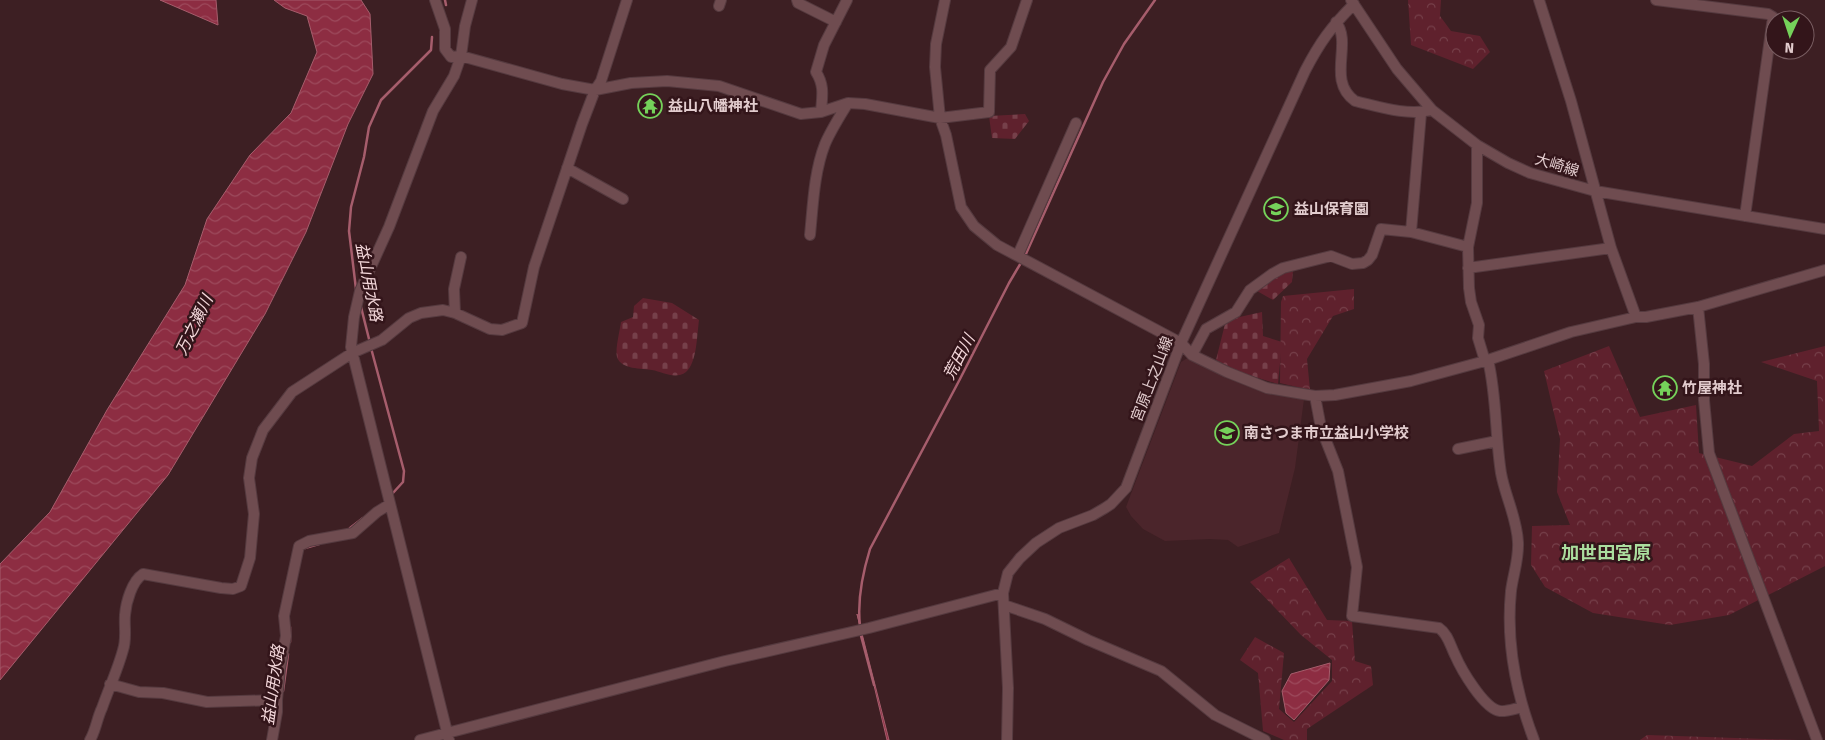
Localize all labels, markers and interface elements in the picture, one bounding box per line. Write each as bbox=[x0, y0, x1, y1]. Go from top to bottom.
north arrow bbox=[1765, 10, 1815, 60]
text: N bbox=[1784, 39, 1794, 56]
temple icon: 益山八幡神社 bbox=[637, 93, 663, 119]
place label: 益山八幡神社 bbox=[668, 97, 758, 115]
street label: 大崎線 bbox=[1533, 150, 1581, 180]
school or university icon: 益山保育園 bbox=[1263, 196, 1289, 222]
place label: 益山保育園 bbox=[1294, 200, 1369, 218]
water label: 益山用水路 bbox=[352, 241, 386, 325]
water label: 万之瀬川 bbox=[171, 290, 217, 358]
water label: 荒田川 bbox=[939, 330, 980, 383]
street label: 宮原上之山線 bbox=[1127, 334, 1177, 424]
temple icon: 竹屋神社 bbox=[1652, 375, 1678, 401]
place label: 竹屋神社 bbox=[1682, 379, 1742, 397]
school or university icon: 南さつま市立益山小学校 bbox=[1214, 420, 1240, 446]
place label: 南さつま市立益山小学校 bbox=[1244, 424, 1409, 442]
district label: 加世田宮原 bbox=[1561, 542, 1651, 564]
water label: 益山用水路 bbox=[258, 642, 288, 726]

